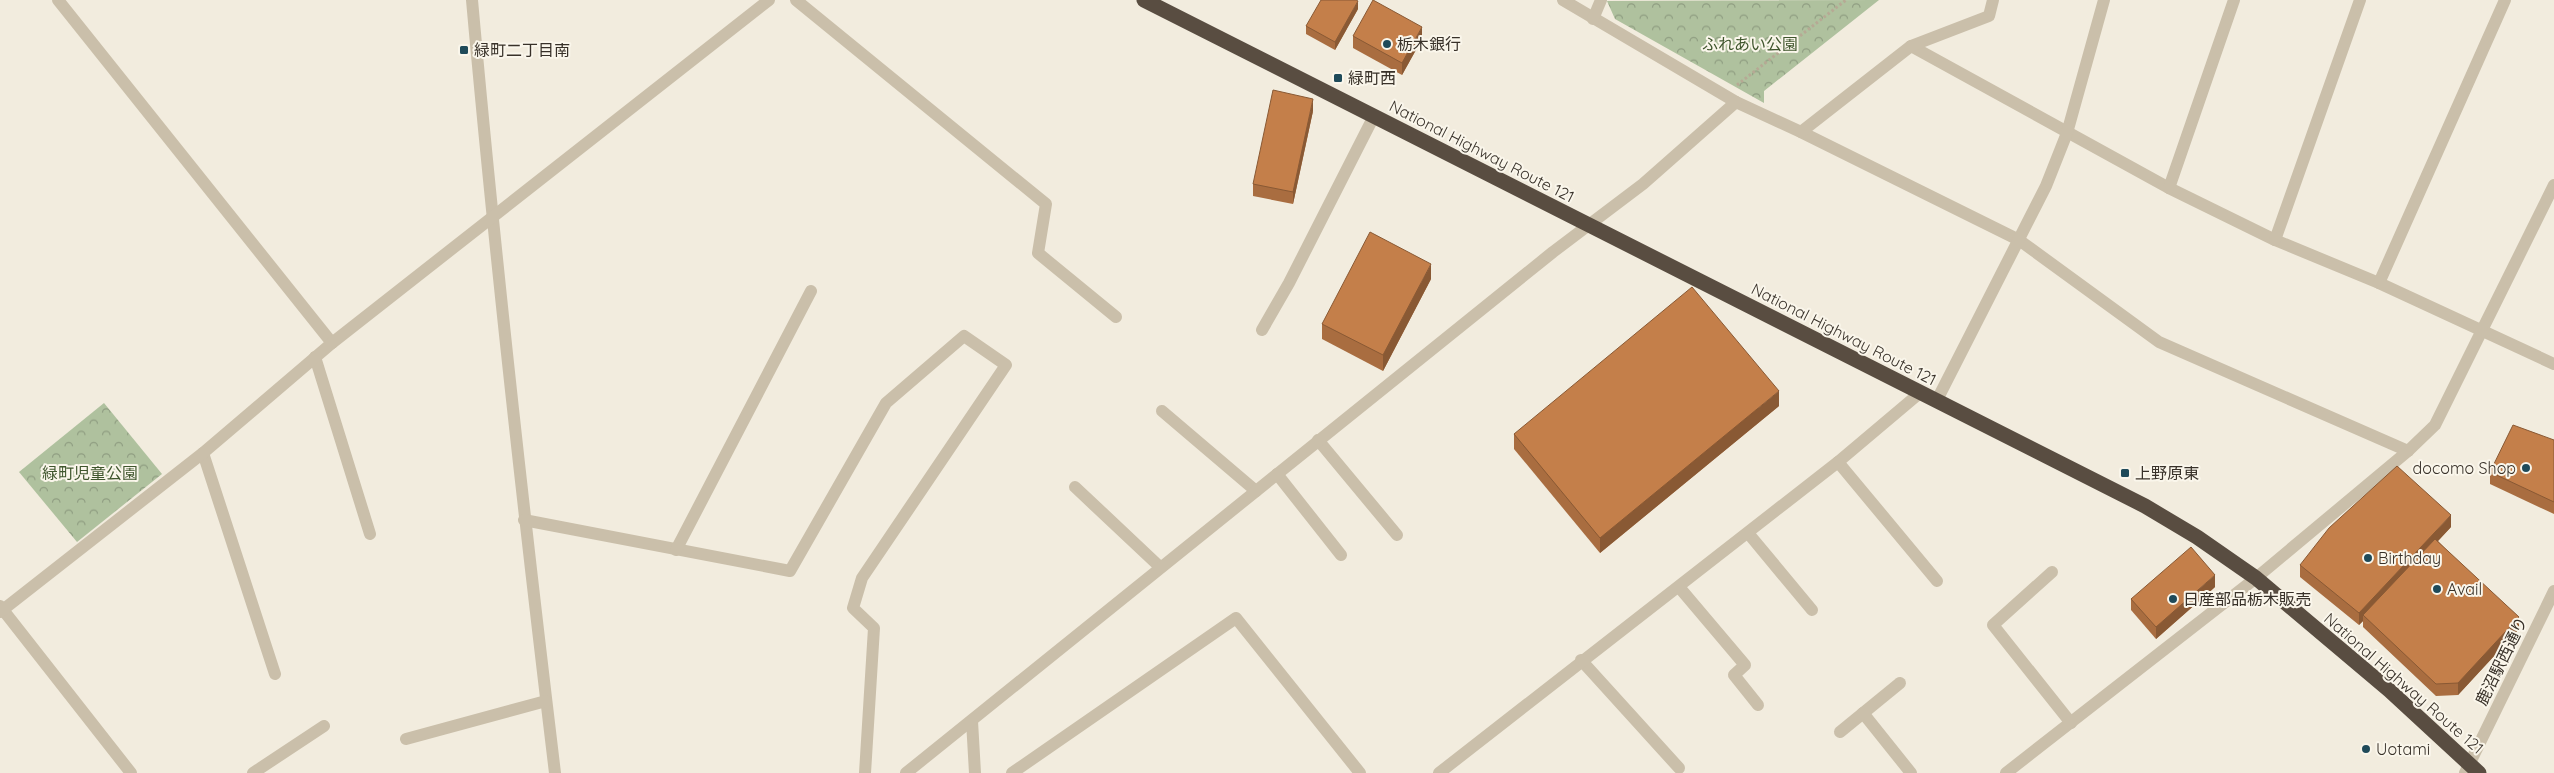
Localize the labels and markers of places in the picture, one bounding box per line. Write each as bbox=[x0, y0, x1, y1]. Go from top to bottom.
place label: 栃木銀行 bbox=[1397, 34, 1461, 54]
marker: 栃木銀行 bbox=[1381, 38, 1393, 50]
place label: 緑町二丁目南 bbox=[474, 40, 570, 60]
marker: 緑町二丁目南 bbox=[458, 44, 470, 56]
place label: 緑町西 bbox=[1348, 68, 1396, 88]
marker: 緑町西 bbox=[1332, 72, 1344, 84]
place label: docomo Shop bbox=[2413, 458, 2516, 478]
marker: docomo Shop bbox=[2520, 462, 2532, 474]
place label: 上野原東 bbox=[2135, 463, 2199, 483]
marker: 上野原東 bbox=[2119, 467, 2131, 479]
place label: Birthday bbox=[2378, 548, 2441, 568]
marker: Birthday bbox=[2362, 552, 2374, 564]
place label: Avail bbox=[2447, 579, 2482, 599]
marker: Avail bbox=[2431, 583, 2443, 595]
place label: 日産部品栃木販売 bbox=[2183, 589, 2311, 609]
marker: 日産部品栃木販売 bbox=[2167, 593, 2179, 605]
place label: Uotami bbox=[2376, 739, 2430, 759]
marker: Uotami bbox=[2360, 743, 2372, 755]

